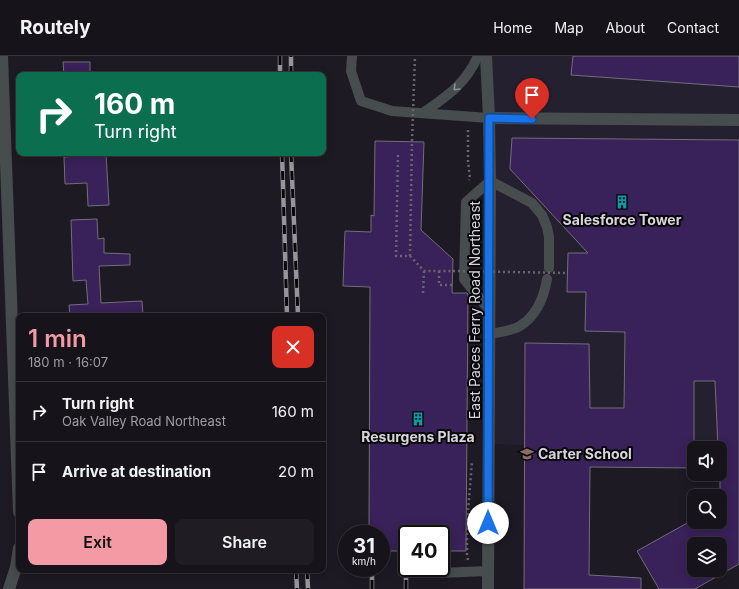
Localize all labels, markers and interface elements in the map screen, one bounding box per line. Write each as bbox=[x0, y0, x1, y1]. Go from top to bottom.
text: Routely bbox=[20, 16, 91, 39]
text: Home bbox=[493, 19, 532, 36]
text: Map bbox=[554, 19, 584, 36]
text: About bbox=[606, 19, 645, 36]
text: Contact bbox=[667, 19, 719, 36]
pin bbox=[515, 78, 549, 119]
one-way arrow bbox=[453, 83, 461, 91]
icon: arrive bbox=[521, 84, 543, 106]
text: 160 m bbox=[94, 87, 175, 121]
icon: right bbox=[28, 88, 80, 140]
text: Turn right bbox=[94, 121, 177, 142]
building icon: Salesforce Tower bbox=[614, 194, 630, 210]
street label: East Paces Ferry Road Northeast bbox=[466, 200, 483, 419]
place label: Salesforce Tower bbox=[563, 211, 682, 228]
text: 1 min bbox=[28, 324, 87, 353]
button: close bbox=[272, 326, 314, 368]
text: 180 m · 16:07 bbox=[28, 354, 108, 370]
text: Turn right bbox=[62, 394, 134, 413]
icon: right bbox=[28, 401, 50, 423]
text: 160 m bbox=[272, 402, 314, 421]
building icon: Resurgens Plaza bbox=[410, 411, 426, 427]
text: Oak Valley Road Northeast bbox=[62, 413, 226, 429]
place label: Resurgens Plaza bbox=[361, 428, 475, 445]
map controls bbox=[687, 441, 727, 577]
button: sound bbox=[687, 441, 727, 481]
place label: Carter School bbox=[538, 445, 632, 462]
school or university icon: Carter School bbox=[519, 446, 535, 462]
icon: arrive bbox=[28, 461, 50, 483]
text: Arrive at destination bbox=[62, 462, 211, 481]
text: 20 m bbox=[278, 462, 314, 481]
button: search bbox=[687, 489, 727, 529]
position arrow bbox=[467, 502, 509, 544]
button: Exit bbox=[28, 519, 167, 565]
button: Share bbox=[175, 519, 314, 565]
speed limit sign: 40 bbox=[398, 525, 450, 577]
text: 31 bbox=[353, 534, 375, 558]
button: layers bbox=[687, 537, 727, 577]
text: km/h bbox=[352, 555, 376, 567]

